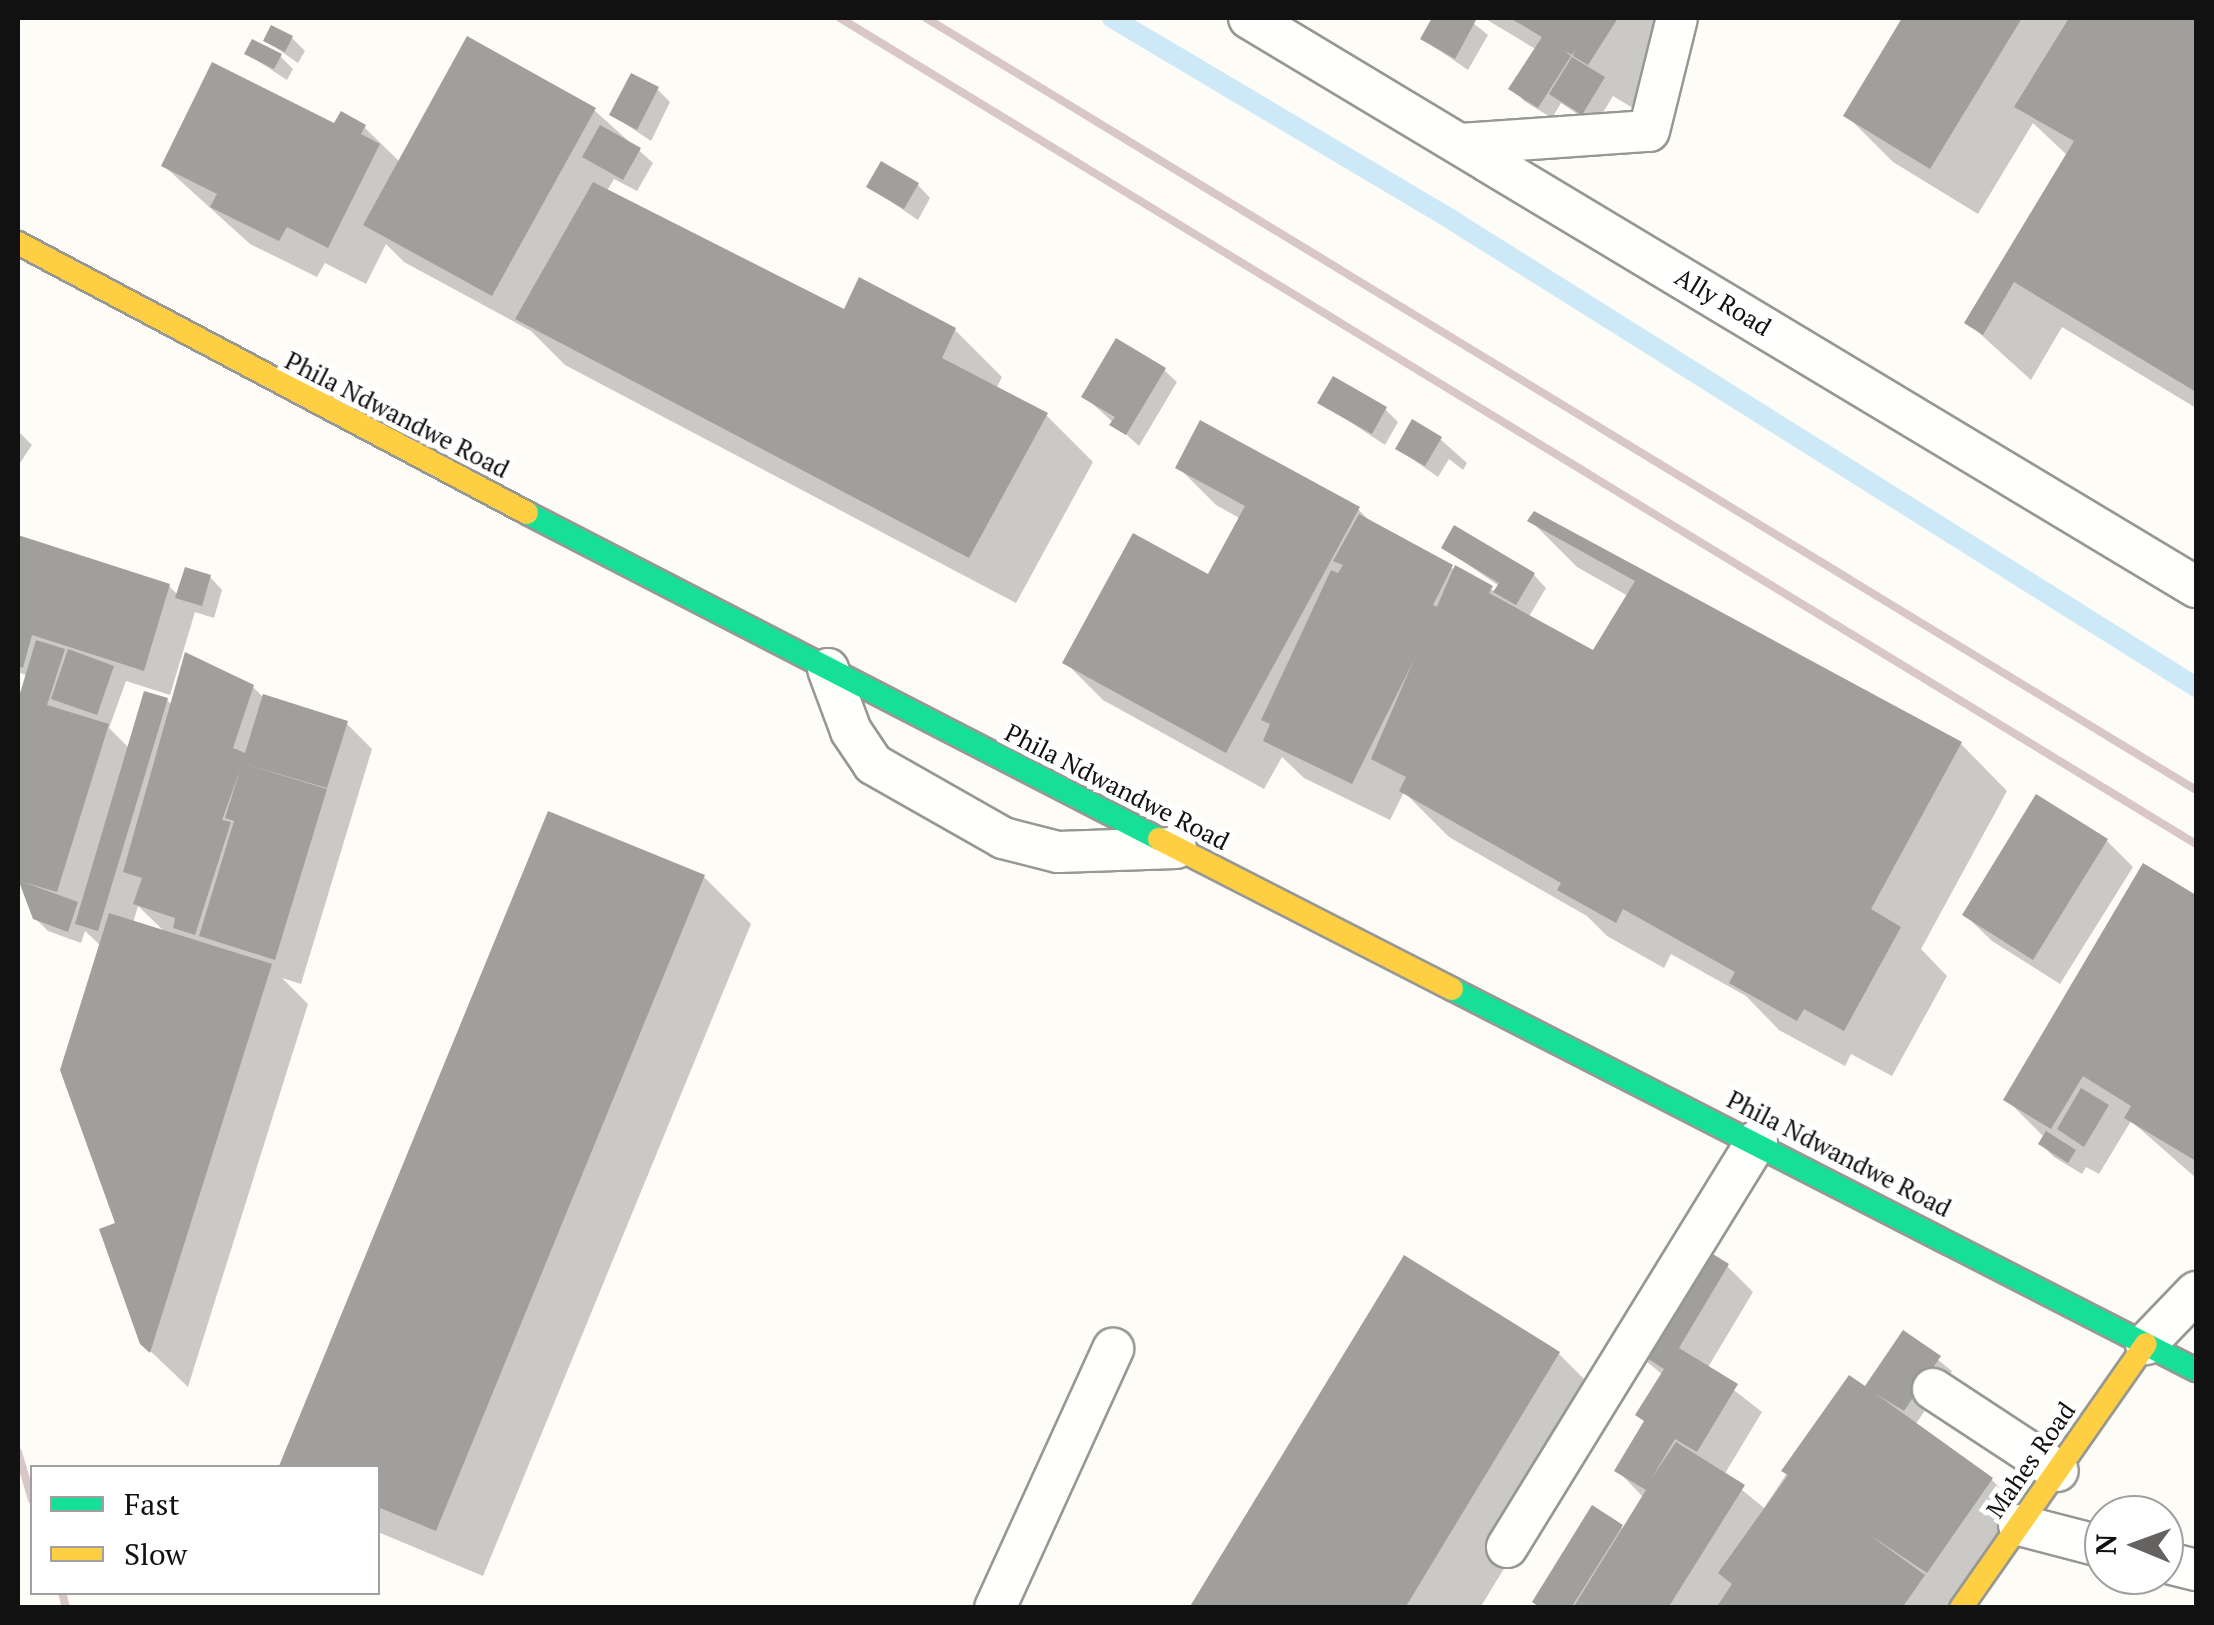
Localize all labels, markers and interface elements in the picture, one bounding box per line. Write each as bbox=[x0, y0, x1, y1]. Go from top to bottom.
street label: Ally Road bbox=[1670, 262, 1776, 342]
street label: Phila Ndwandwe Road bbox=[280, 345, 514, 485]
street label: Phila Ndwandwe Road bbox=[1000, 717, 1234, 857]
street label: Phila Ndwandwe Road bbox=[1722, 1084, 1956, 1224]
street label: Mahes Road bbox=[1980, 1396, 2082, 1524]
legend bbox=[30, 1465, 380, 1595]
text: Fast bbox=[124, 1484, 180, 1524]
north arrow bbox=[2084, 1495, 2184, 1595]
text: Slow bbox=[124, 1534, 187, 1574]
text: N bbox=[2087, 1534, 2124, 1555]

